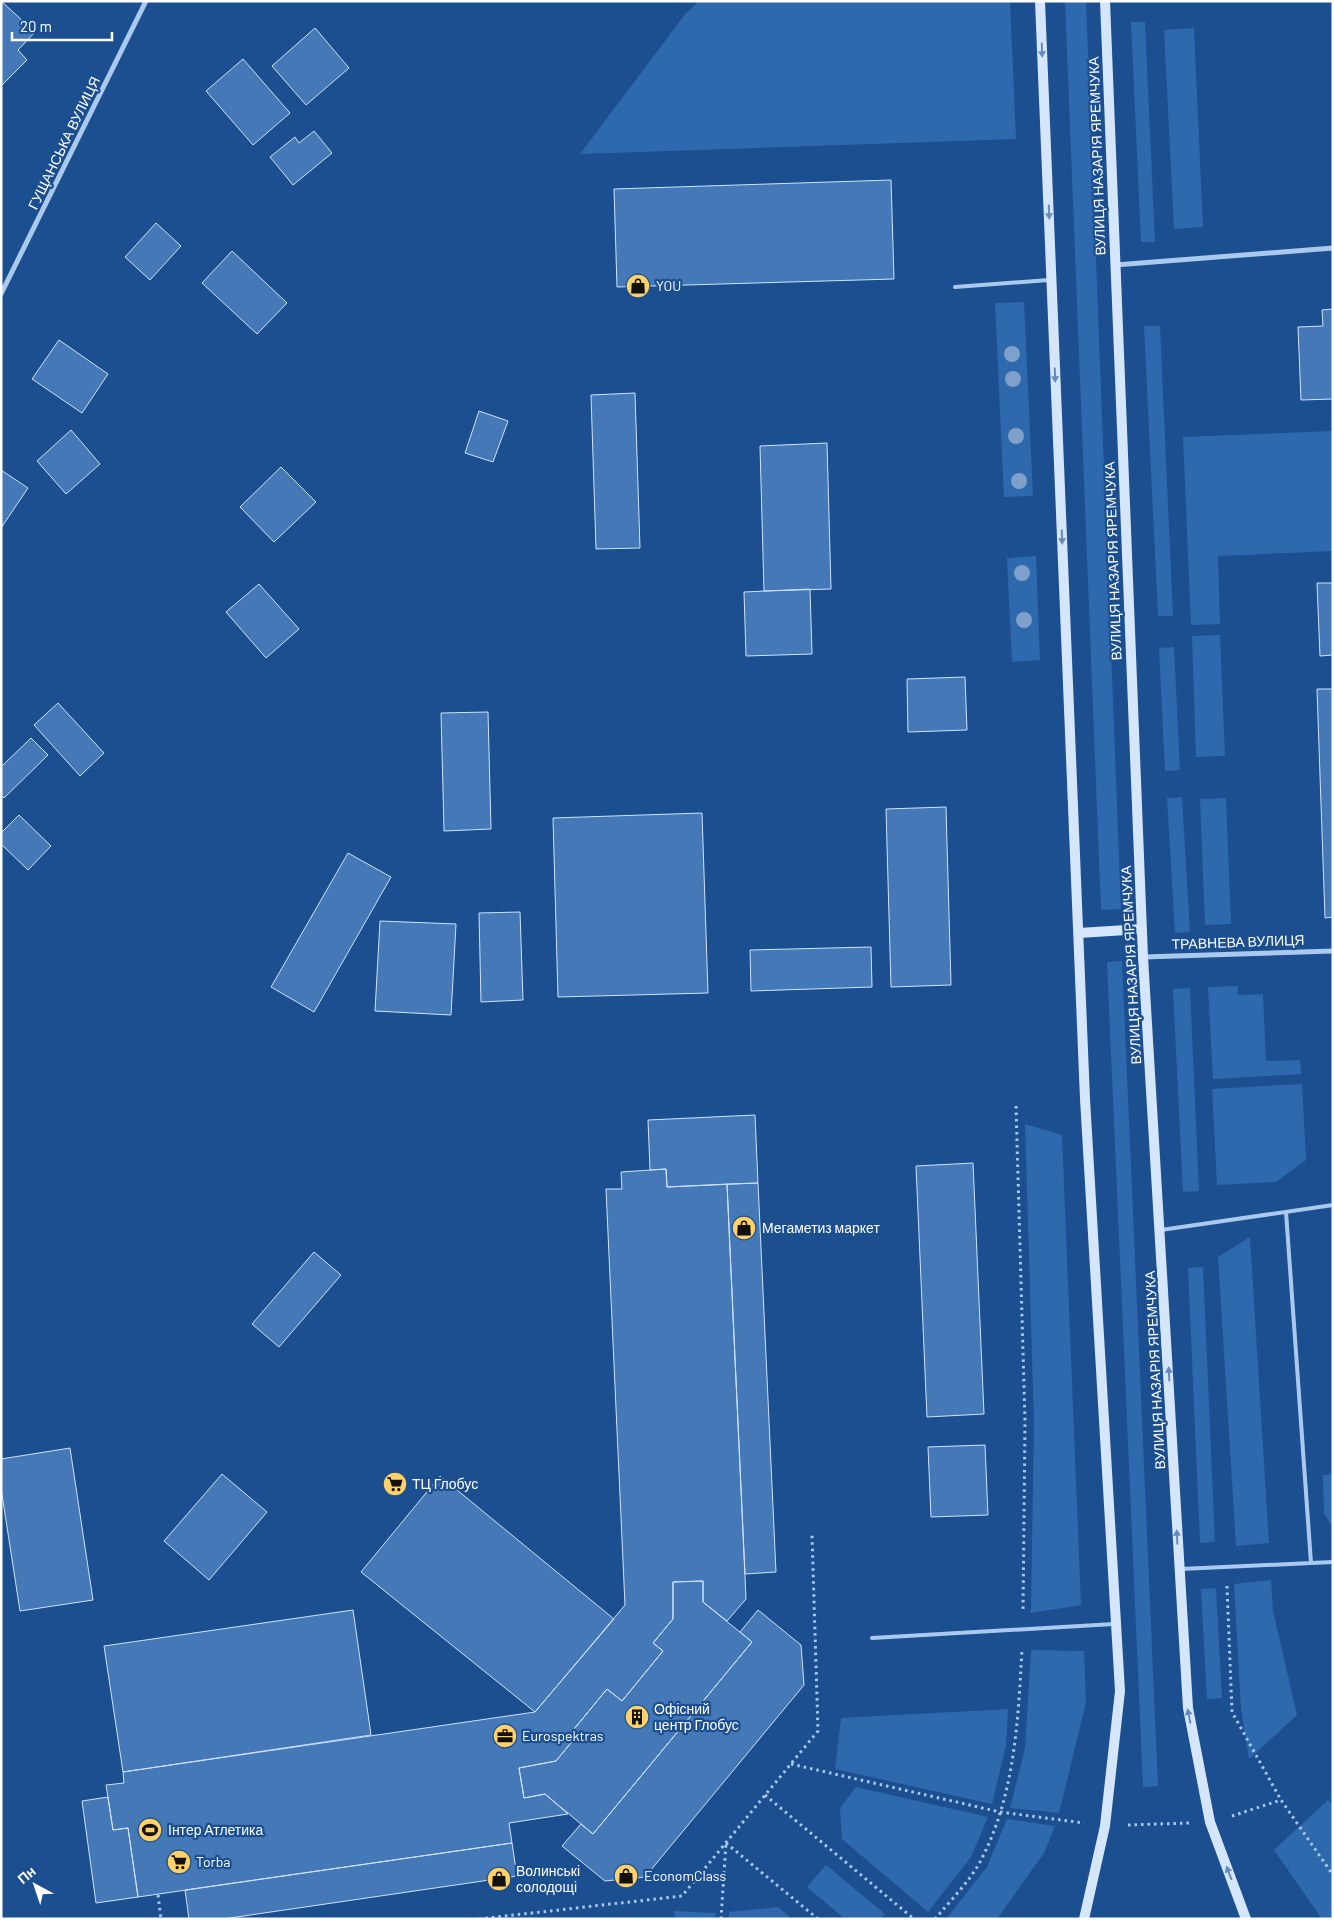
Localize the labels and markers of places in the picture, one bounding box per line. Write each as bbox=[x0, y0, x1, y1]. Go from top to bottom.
shop icon: YOU bbox=[625, 273, 651, 299]
place label: YOU bbox=[656, 277, 681, 294]
shop icon: Мегаметиз маркет bbox=[731, 1215, 757, 1241]
place label: Мегаметиз маркет bbox=[762, 1219, 880, 1236]
supermarket icon: ТЦ Глобус bbox=[382, 1471, 408, 1497]
place label: ТЦ Глобус bbox=[412, 1475, 478, 1492]
place label: Офісний центр Глобус bbox=[654, 1700, 739, 1733]
building icon: Офісний центр Глобус bbox=[624, 1704, 650, 1730]
office icon: Eurospektras bbox=[492, 1723, 518, 1749]
place label: Eurospektras bbox=[522, 1727, 604, 1744]
sports icon: Інтер Атлетика bbox=[137, 1817, 163, 1843]
place label: Інтер Атлетика bbox=[168, 1821, 264, 1838]
supermarket icon: Torba bbox=[166, 1849, 192, 1875]
place label: Torba bbox=[196, 1853, 231, 1870]
place label: Волинські солодощі bbox=[516, 1862, 580, 1895]
shop icon: EconomClass bbox=[613, 1863, 639, 1889]
shop icon: Волинські солодощі bbox=[486, 1866, 512, 1892]
place label: EconomClass bbox=[644, 1867, 726, 1884]

